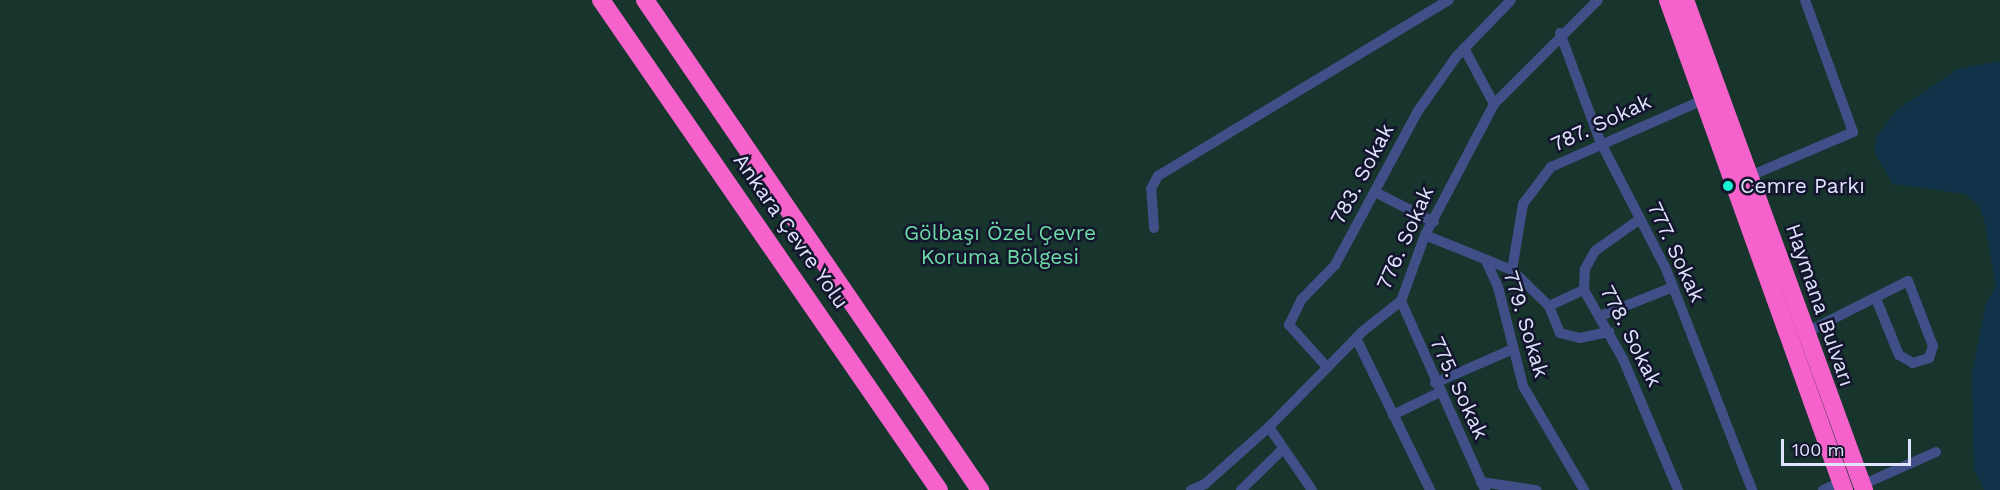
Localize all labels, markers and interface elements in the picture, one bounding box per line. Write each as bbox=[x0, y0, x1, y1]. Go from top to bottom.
street label: 787. Sokak bbox=[1547, 89, 1655, 157]
street label: 783. Sokak bbox=[1325, 119, 1399, 229]
street label: Ankara Çevre Yolu bbox=[728, 148, 854, 314]
place label: Cemre Parkı bbox=[1740, 173, 1865, 199]
marker: Cemre Parkı bbox=[1721, 179, 1735, 193]
street label: 776. Sokak bbox=[1371, 183, 1439, 293]
street label: 777. Sokak bbox=[1642, 198, 1710, 306]
park label: Gölbaşı Özel Çevre Koruma Bölgesi bbox=[904, 220, 1096, 270]
street label: Haymana Bulvarı bbox=[1780, 220, 1860, 390]
street label: 779. Sokak bbox=[1498, 267, 1554, 381]
street label: 778. Sokak bbox=[1595, 281, 1667, 391]
street label: 775. Sokak bbox=[1424, 333, 1494, 443]
scale bar bbox=[1784, 427, 1914, 465]
text: 100 m bbox=[1792, 439, 1845, 460]

